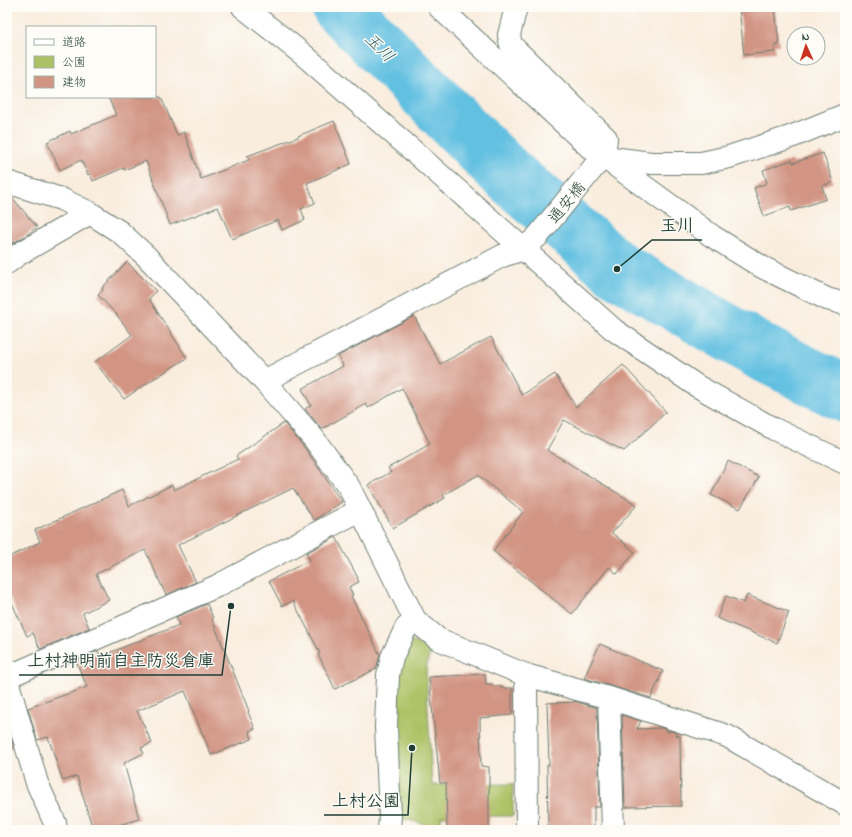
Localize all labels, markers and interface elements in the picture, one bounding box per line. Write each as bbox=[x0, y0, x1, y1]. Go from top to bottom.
legend bbox=[26, 26, 156, 98]
north arrow bbox=[786, 26, 826, 66]
water label: 玉川 bbox=[358, 27, 400, 69]
text: N bbox=[801, 29, 810, 45]
text: 道路 bbox=[62, 34, 86, 52]
text: 公園 bbox=[62, 54, 86, 72]
text: 建物 bbox=[62, 74, 86, 92]
street label: 通安橋 bbox=[543, 177, 592, 229]
callout: 玉川 bbox=[652, 211, 702, 240]
text: 玉川 bbox=[660, 214, 694, 239]
callout: 上村神明前自主防災倉庫 bbox=[19, 646, 222, 675]
text: 上村神明前自主防災倉庫 bbox=[28, 649, 215, 674]
callout: 上村公園 bbox=[324, 786, 408, 815]
text: 上村公園 bbox=[332, 789, 400, 814]

